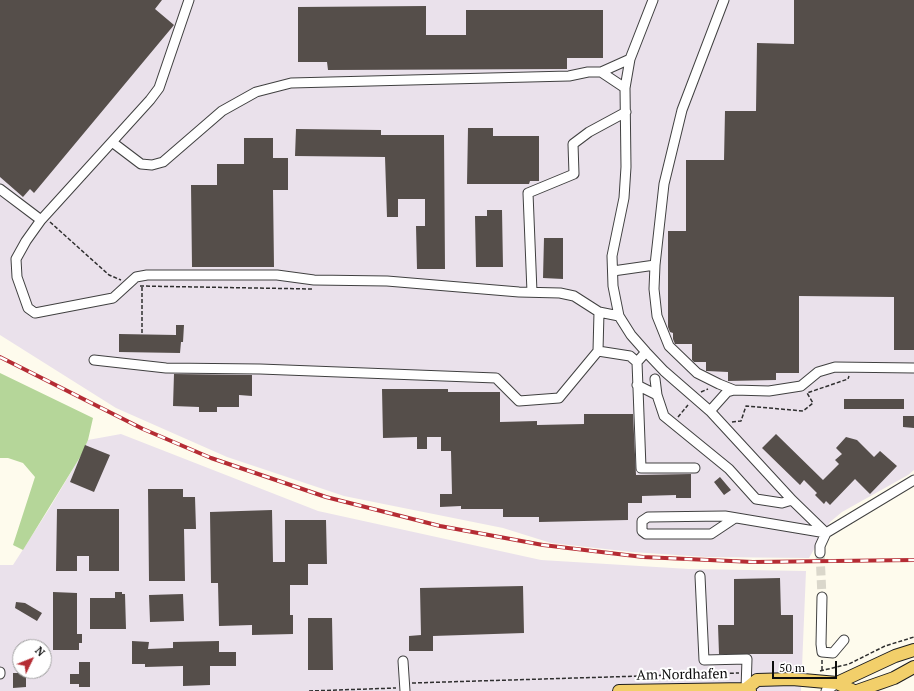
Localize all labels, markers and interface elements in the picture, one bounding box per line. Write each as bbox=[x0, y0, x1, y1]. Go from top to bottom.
north arrow bbox=[12, 639, 52, 679]
text: N bbox=[32, 644, 48, 659]
scale bar bbox=[774, 653, 839, 679]
text: 50 m bbox=[779, 660, 805, 675]
street label: Am Nordhafen bbox=[636, 666, 728, 684]

